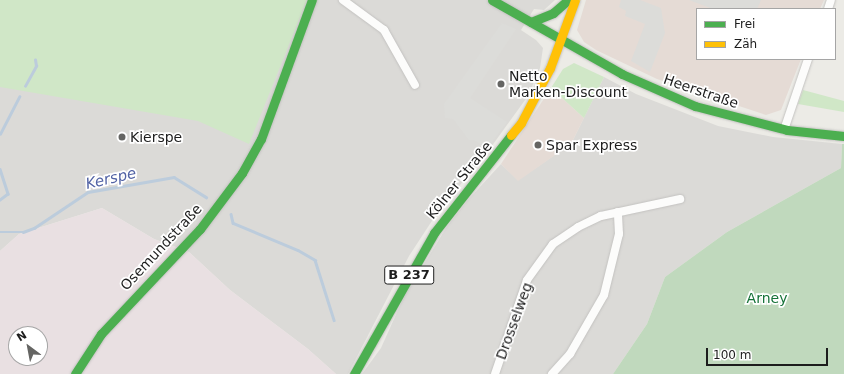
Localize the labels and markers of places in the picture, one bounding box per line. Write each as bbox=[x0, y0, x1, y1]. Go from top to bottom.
place label: Netto Marken-Discount bbox=[509, 68, 627, 100]
marker: Netto Marken-Discount bbox=[496, 79, 506, 89]
place label: Kierspe bbox=[130, 129, 182, 145]
marker: Kierspe bbox=[117, 132, 127, 142]
place label: Spar Express bbox=[546, 137, 637, 153]
marker: Spar Express bbox=[533, 140, 543, 150]

